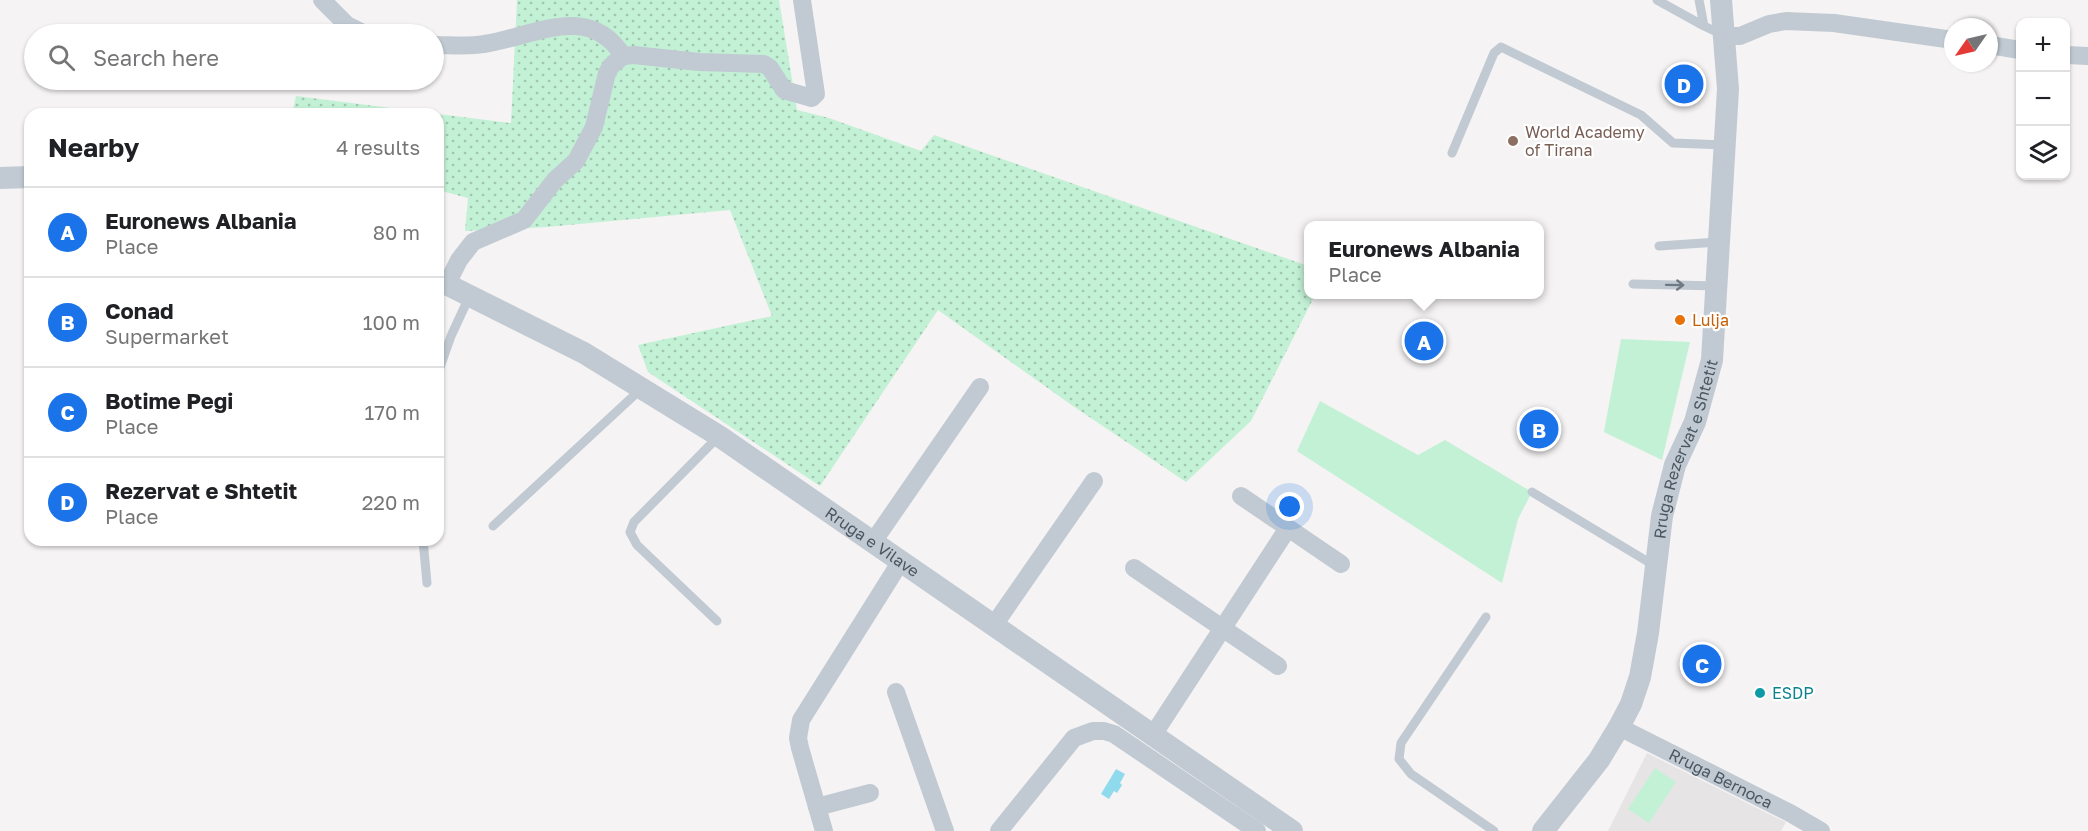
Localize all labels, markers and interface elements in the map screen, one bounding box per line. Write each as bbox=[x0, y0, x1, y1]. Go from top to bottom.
north arrow bbox=[1944, 18, 1998, 72]
map controls bbox=[2016, 18, 2070, 180]
button: + bbox=[2016, 18, 2070, 72]
search box bbox=[24, 24, 444, 90]
icon: search bbox=[45, 41, 78, 74]
text: Search here bbox=[93, 44, 219, 71]
pin: D bbox=[1664, 62, 1704, 106]
button: − bbox=[2016, 72, 2070, 126]
place label: World Academy of Tirana bbox=[1525, 122, 1645, 160]
button: layers bbox=[2016, 126, 2070, 180]
text: Nearby bbox=[48, 132, 139, 163]
marker: World Academy of Tirana bbox=[1506, 134, 1520, 148]
text: 4 results bbox=[336, 135, 420, 159]
text: Euronews Albania bbox=[105, 207, 297, 234]
text: A bbox=[60, 220, 75, 244]
text: 80 m bbox=[373, 220, 420, 244]
popup bbox=[1304, 221, 1544, 299]
text: Place bbox=[105, 234, 158, 258]
text: Euronews Albania bbox=[1328, 235, 1520, 262]
text: Place bbox=[1328, 262, 1382, 286]
one-way arrow bbox=[1664, 280, 1684, 291]
text: Conad bbox=[105, 297, 173, 324]
text: B bbox=[60, 310, 75, 334]
text: 100 m bbox=[363, 310, 420, 334]
place label: Lulja bbox=[1692, 310, 1729, 330]
marker: Lulja bbox=[1673, 313, 1687, 327]
pin: A bbox=[1404, 318, 1444, 364]
text: Supermarket bbox=[105, 324, 229, 348]
street label: Rruga Rezervat e Shtetit bbox=[1649, 357, 1722, 540]
text: Botime Pegi bbox=[105, 387, 233, 414]
text: C bbox=[60, 400, 75, 424]
text: 170 m bbox=[365, 400, 420, 424]
pin: B bbox=[1520, 406, 1558, 452]
text: Place bbox=[105, 414, 158, 438]
text: Rezervat e Shtetit bbox=[105, 477, 297, 504]
text: D bbox=[60, 490, 75, 514]
text: 220 m bbox=[362, 490, 420, 514]
your location bbox=[1275, 492, 1304, 521]
street label: Rruga e Vilave bbox=[821, 502, 923, 581]
text: Place bbox=[105, 504, 158, 528]
pin: C bbox=[1682, 642, 1722, 686]
place label: ESDP bbox=[1772, 683, 1814, 703]
marker: ESDP bbox=[1753, 686, 1767, 700]
street label: Rruga Bernoca bbox=[1666, 744, 1776, 813]

